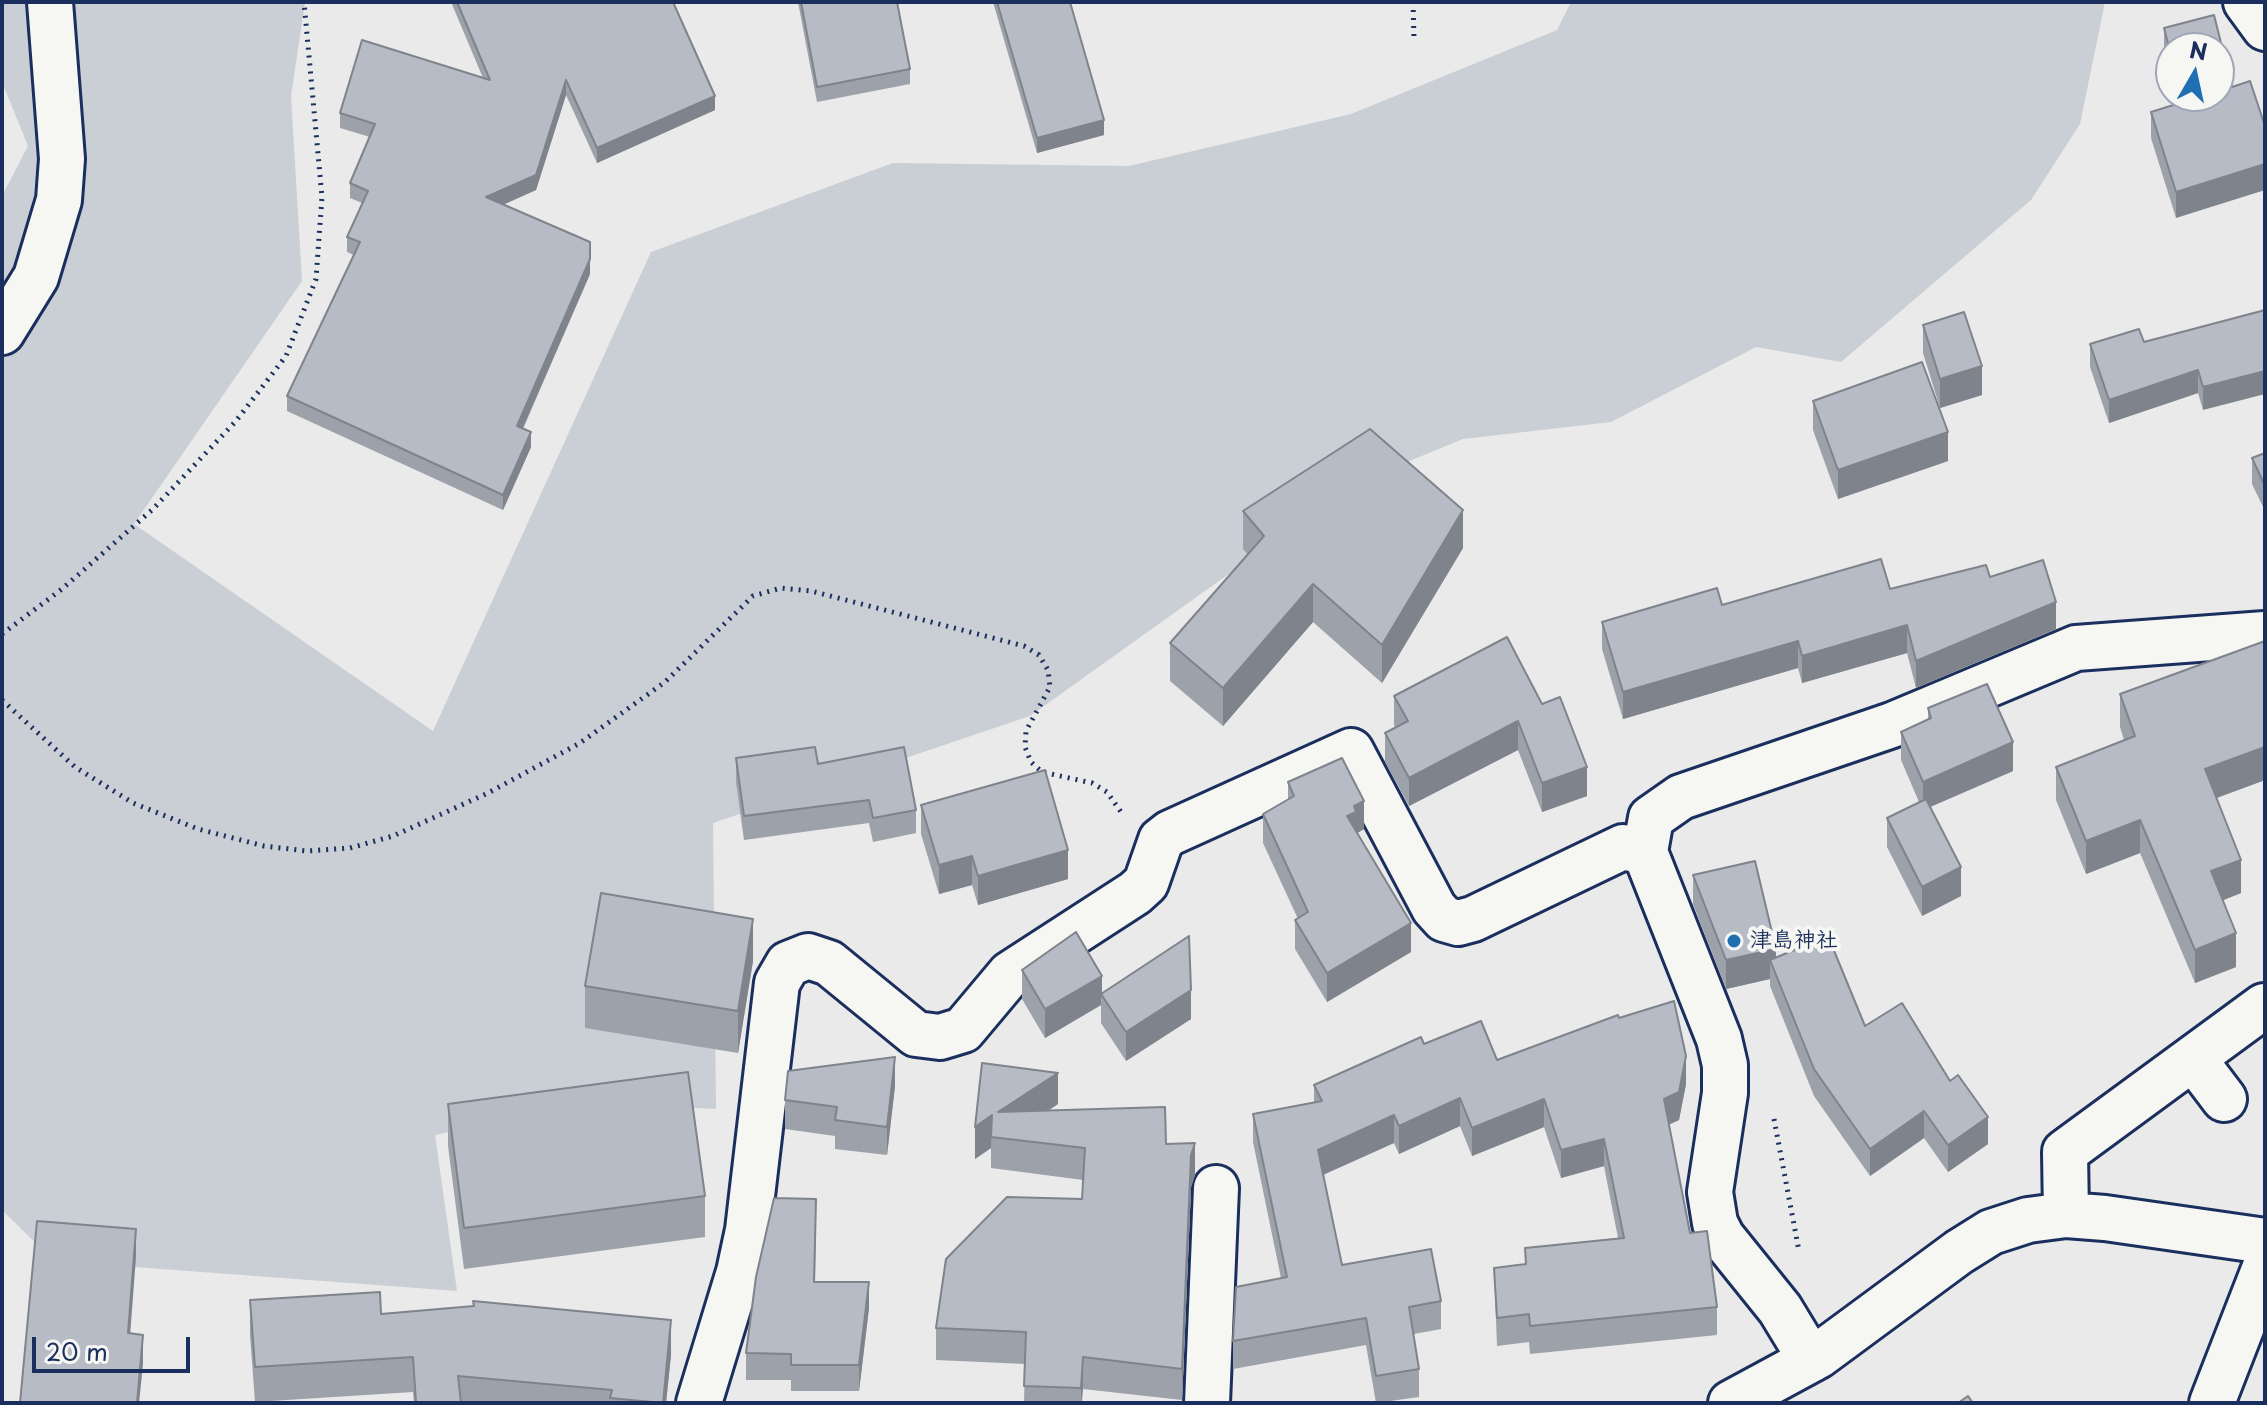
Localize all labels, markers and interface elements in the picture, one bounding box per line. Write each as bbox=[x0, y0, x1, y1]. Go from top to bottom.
north arrow bbox=[2155, 32, 2235, 112]
text: N bbox=[2187, 32, 2210, 67]
place label: 津島神社 bbox=[1750, 928, 1838, 954]
marker: 津島神社 bbox=[1725, 932, 1743, 950]
scale bar bbox=[36, 1321, 194, 1371]
text: 20 m bbox=[46, 1333, 108, 1369]

